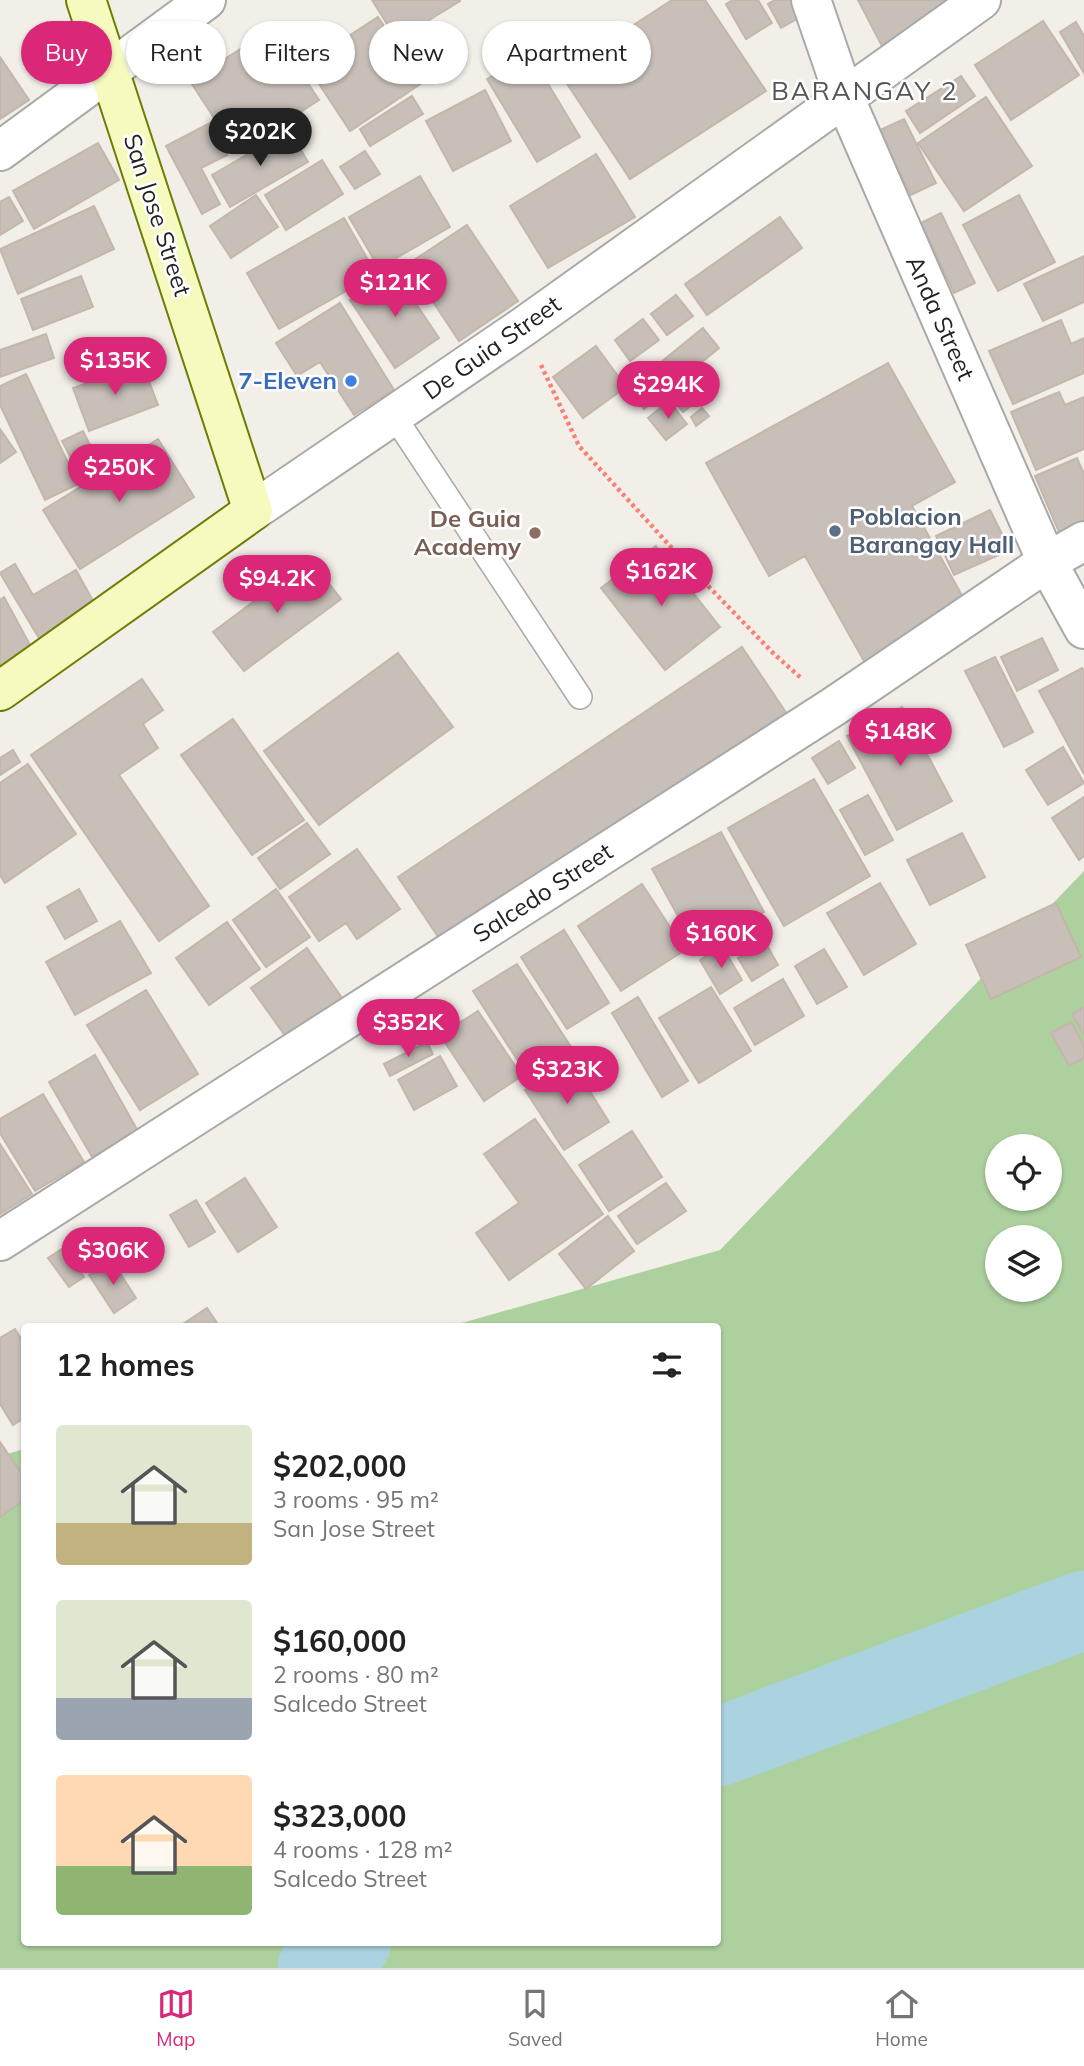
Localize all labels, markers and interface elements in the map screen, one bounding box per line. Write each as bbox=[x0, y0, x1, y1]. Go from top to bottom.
chip: Buy bbox=[21, 21, 112, 84]
chip: Rent bbox=[126, 21, 226, 84]
chip: Filters bbox=[240, 21, 355, 84]
chip: New bbox=[369, 21, 468, 84]
chip: Apartment bbox=[482, 21, 651, 84]
district label: BARANGAY 2 bbox=[771, 74, 959, 107]
pin: $202K bbox=[211, 108, 309, 168]
text: $202K bbox=[225, 116, 295, 145]
street label: San Jose Street bbox=[118, 130, 198, 300]
street label: Anda Street bbox=[900, 251, 982, 385]
pin: $121K bbox=[346, 260, 444, 319]
text: $121K bbox=[360, 267, 430, 296]
street label: De Guia Street bbox=[417, 289, 566, 406]
pin: $135K bbox=[66, 338, 164, 397]
text: $135K bbox=[80, 345, 150, 374]
pin: $294K bbox=[619, 362, 717, 421]
place label: 7-Eleven bbox=[238, 365, 337, 395]
text: $294K bbox=[633, 369, 703, 398]
marker: 7-Eleven bbox=[343, 373, 359, 389]
pin: $250K bbox=[70, 444, 168, 504]
text: $250K bbox=[84, 452, 154, 481]
place label: Poblacion Barangay Hall bbox=[849, 501, 1014, 559]
place label: De Guia Academy bbox=[414, 503, 522, 561]
marker: Poblacion Barangay Hall bbox=[827, 523, 843, 539]
marker: De Guia Academy bbox=[527, 525, 543, 541]
pin: $162K bbox=[612, 548, 710, 608]
pin: $94.2K bbox=[220, 556, 334, 615]
text: $162K bbox=[626, 556, 696, 585]
text: $94.2K bbox=[239, 563, 315, 592]
pin: $148K bbox=[851, 708, 949, 768]
text: $148K bbox=[865, 716, 935, 745]
street label: Salcedo Street bbox=[467, 836, 618, 948]
pin: $160K bbox=[672, 911, 770, 970]
text: $160K bbox=[686, 918, 756, 947]
pin: $352K bbox=[359, 1000, 457, 1059]
text: $352K bbox=[373, 1007, 443, 1036]
pin: $323K bbox=[518, 1046, 616, 1106]
text: $323K bbox=[532, 1054, 602, 1083]
map controls bbox=[985, 1134, 1062, 1302]
button: locate bbox=[985, 1134, 1062, 1211]
button: layers bbox=[985, 1225, 1062, 1302]
pin: $306K bbox=[64, 1228, 162, 1287]
text: $306K bbox=[78, 1235, 148, 1264]
text: 12 homes bbox=[56, 1346, 195, 1384]
icon: filters bbox=[648, 1346, 686, 1384]
text: $202,000 bbox=[273, 1447, 406, 1485]
icon: home bbox=[112, 1453, 196, 1537]
text: 3 rooms · 95 m² bbox=[273, 1485, 439, 1514]
text: San Jose Street bbox=[273, 1514, 435, 1543]
text: $160,000 bbox=[273, 1622, 406, 1660]
icon: home bbox=[112, 1628, 196, 1712]
text: 2 rooms · 80 m² bbox=[273, 1660, 439, 1689]
text: Salcedo Street bbox=[273, 1689, 427, 1718]
text: $323,000 bbox=[273, 1797, 406, 1835]
icon: home bbox=[112, 1803, 196, 1887]
text: 4 rooms · 128 m² bbox=[273, 1835, 453, 1864]
text: Salcedo Street bbox=[273, 1864, 427, 1893]
tab: Map bbox=[156, 1985, 195, 2051]
tab: Saved bbox=[508, 1985, 563, 2051]
tab: Home bbox=[875, 1985, 928, 2051]

